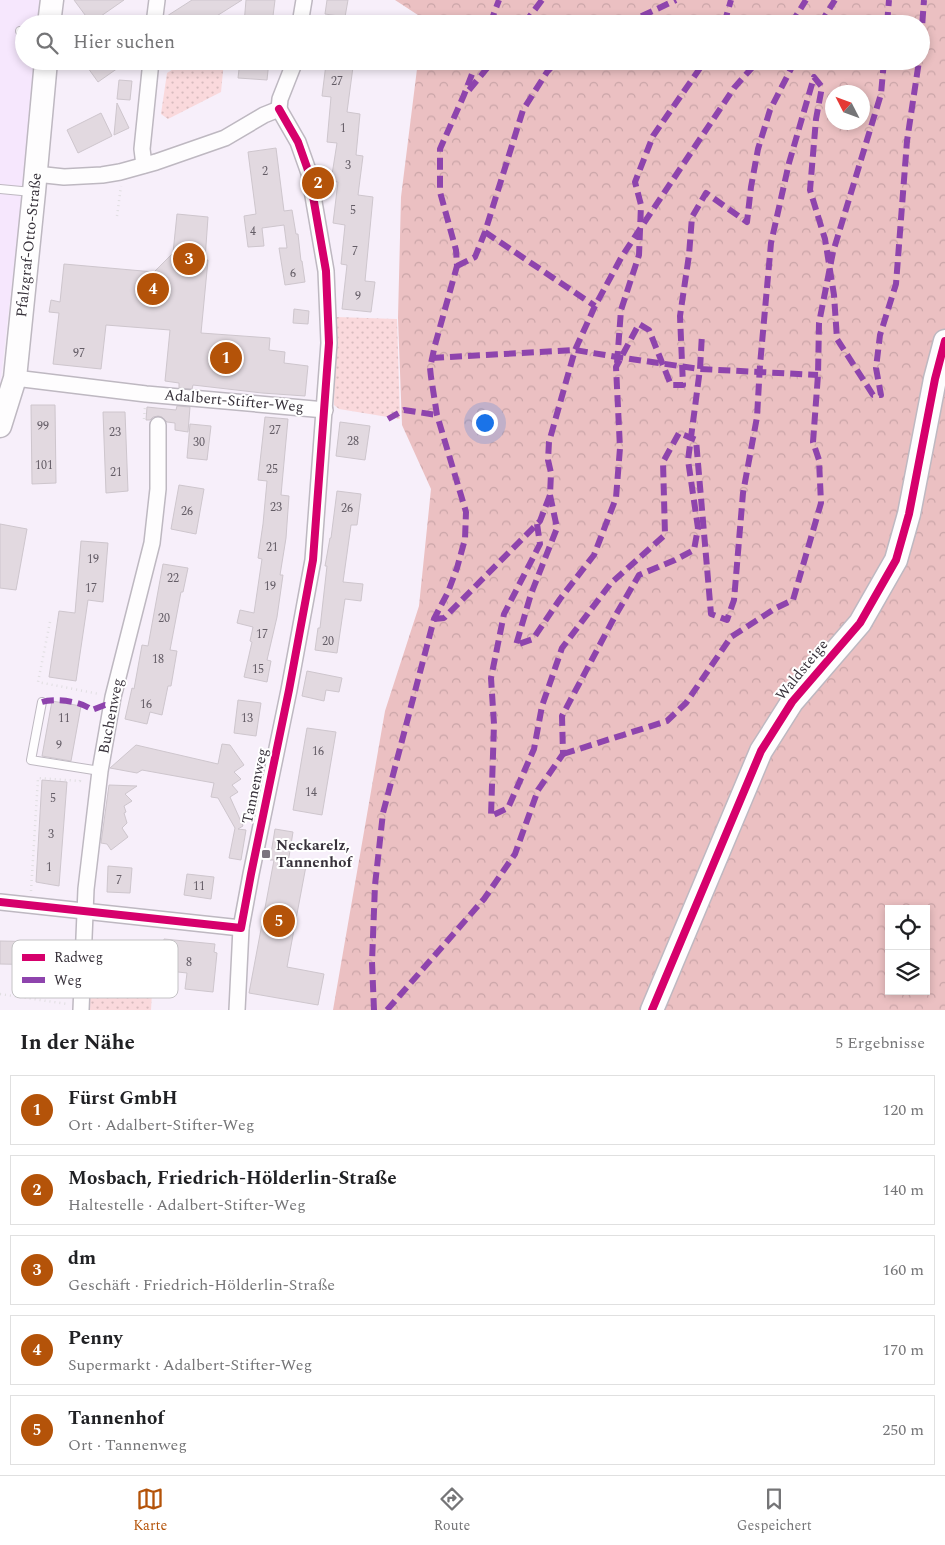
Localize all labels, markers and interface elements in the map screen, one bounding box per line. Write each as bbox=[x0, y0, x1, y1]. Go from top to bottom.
search box bbox=[15, 15, 930, 70]
text: Hier suchen bbox=[73, 28, 175, 57]
icon: search bbox=[33, 29, 61, 57]
house number: 27 bbox=[331, 72, 343, 91]
north arrow bbox=[825, 85, 870, 130]
house number: 1 bbox=[340, 119, 346, 138]
house number: 3 bbox=[345, 156, 351, 175]
house number: 2 bbox=[262, 162, 268, 181]
pin: 2 bbox=[302, 164, 334, 202]
street label: Pfalzgraf-Otto-Straße bbox=[10, 172, 48, 318]
house number: 5 bbox=[350, 201, 356, 220]
house number: 4 bbox=[250, 222, 256, 241]
pin: 3 bbox=[173, 240, 205, 278]
house number: 7 bbox=[352, 242, 358, 261]
house number: 6 bbox=[290, 264, 296, 283]
pin: 4 bbox=[137, 270, 169, 308]
house number: 9 bbox=[355, 287, 361, 306]
pin: 1 bbox=[210, 339, 242, 377]
house number: 97 bbox=[73, 344, 85, 363]
street label: Adalbert-Stifter-Weg bbox=[163, 383, 305, 419]
your location bbox=[472, 410, 498, 436]
house number: 99 bbox=[37, 417, 49, 436]
house number: 27 bbox=[269, 421, 281, 440]
house number: 23 bbox=[109, 423, 121, 442]
house number: 28 bbox=[347, 432, 359, 451]
house number: 30 bbox=[193, 433, 205, 452]
house number: 101 bbox=[35, 456, 53, 475]
house number: 25 bbox=[266, 460, 278, 479]
house number: 21 bbox=[110, 463, 122, 482]
house number: 23 bbox=[270, 498, 282, 517]
house number: 26 bbox=[341, 499, 353, 518]
house number: 26 bbox=[181, 502, 193, 521]
house number: 21 bbox=[266, 538, 278, 557]
house number: 19 bbox=[87, 550, 99, 569]
house number: 22 bbox=[167, 569, 179, 588]
house number: 19 bbox=[264, 577, 276, 596]
house number: 17 bbox=[85, 579, 97, 598]
house number: 20 bbox=[158, 609, 170, 628]
house number: 17 bbox=[256, 625, 268, 644]
house number: 20 bbox=[322, 632, 334, 651]
street label: Waldsteige bbox=[770, 634, 834, 706]
house number: 18 bbox=[152, 650, 164, 669]
house number: 15 bbox=[252, 660, 264, 679]
street label: Buchenweg bbox=[92, 676, 130, 756]
house number: 16 bbox=[140, 695, 152, 714]
house number: 11 bbox=[58, 709, 70, 728]
house number: 13 bbox=[241, 709, 253, 728]
house number: 9 bbox=[56, 736, 62, 755]
house number: 16 bbox=[312, 742, 324, 761]
street label: Tannenweg bbox=[236, 746, 274, 826]
house number: 14 bbox=[305, 783, 317, 802]
house number: 5 bbox=[50, 789, 56, 808]
house number: 3 bbox=[48, 825, 54, 844]
place label: Neckarelz, Tannenhof bbox=[276, 834, 353, 874]
marker: Neckarelz, Tannenhof bbox=[260, 848, 272, 860]
house number: 1 bbox=[46, 858, 52, 877]
house number: 7 bbox=[116, 871, 122, 890]
house number: 11 bbox=[193, 877, 205, 896]
pin: 5 bbox=[263, 902, 295, 940]
map controls bbox=[885, 905, 930, 995]
button: locate bbox=[885, 905, 930, 950]
legend bbox=[12, 940, 178, 998]
text: Radweg bbox=[54, 947, 103, 968]
button: layers bbox=[885, 950, 930, 995]
house number: 8 bbox=[186, 953, 192, 972]
text: Weg bbox=[54, 970, 82, 991]
text: In der Nähe bbox=[20, 1027, 135, 1059]
text: 5 Ergebnisse bbox=[835, 1031, 925, 1055]
text: Fürst GmbH bbox=[68, 1084, 178, 1113]
text: 1 bbox=[33, 1098, 41, 1122]
text: 120 m bbox=[882, 1098, 924, 1122]
text: Ort · Adalbert-Stifter-Weg bbox=[68, 1113, 254, 1137]
text: Mosbach, Friedrich-Hölderlin-Straße bbox=[68, 1164, 397, 1193]
text: 2 bbox=[33, 1178, 41, 1202]
text: 140 m bbox=[882, 1178, 924, 1202]
text: Haltestelle · Adalbert-Stifter-Weg bbox=[68, 1193, 306, 1217]
text: dm bbox=[68, 1244, 96, 1273]
text: 3 bbox=[33, 1258, 41, 1282]
text: 160 m bbox=[882, 1258, 924, 1282]
text: Geschäft · Friedrich-Hölderlin-Straße bbox=[68, 1273, 335, 1297]
text: Penny bbox=[68, 1324, 123, 1353]
text: 4 bbox=[33, 1338, 41, 1362]
text: 170 m bbox=[882, 1338, 924, 1362]
text: Supermarkt · Adalbert-Stifter-Weg bbox=[68, 1353, 312, 1377]
text: Tannenhof bbox=[68, 1404, 164, 1433]
text: 5 bbox=[33, 1418, 41, 1442]
text: 250 m bbox=[882, 1418, 924, 1442]
text: Ort · Tannenweg bbox=[68, 1433, 187, 1457]
tab: Karte bbox=[133, 1485, 167, 1536]
tab: Route bbox=[434, 1485, 470, 1536]
tab: Gespeichert bbox=[737, 1485, 812, 1536]

